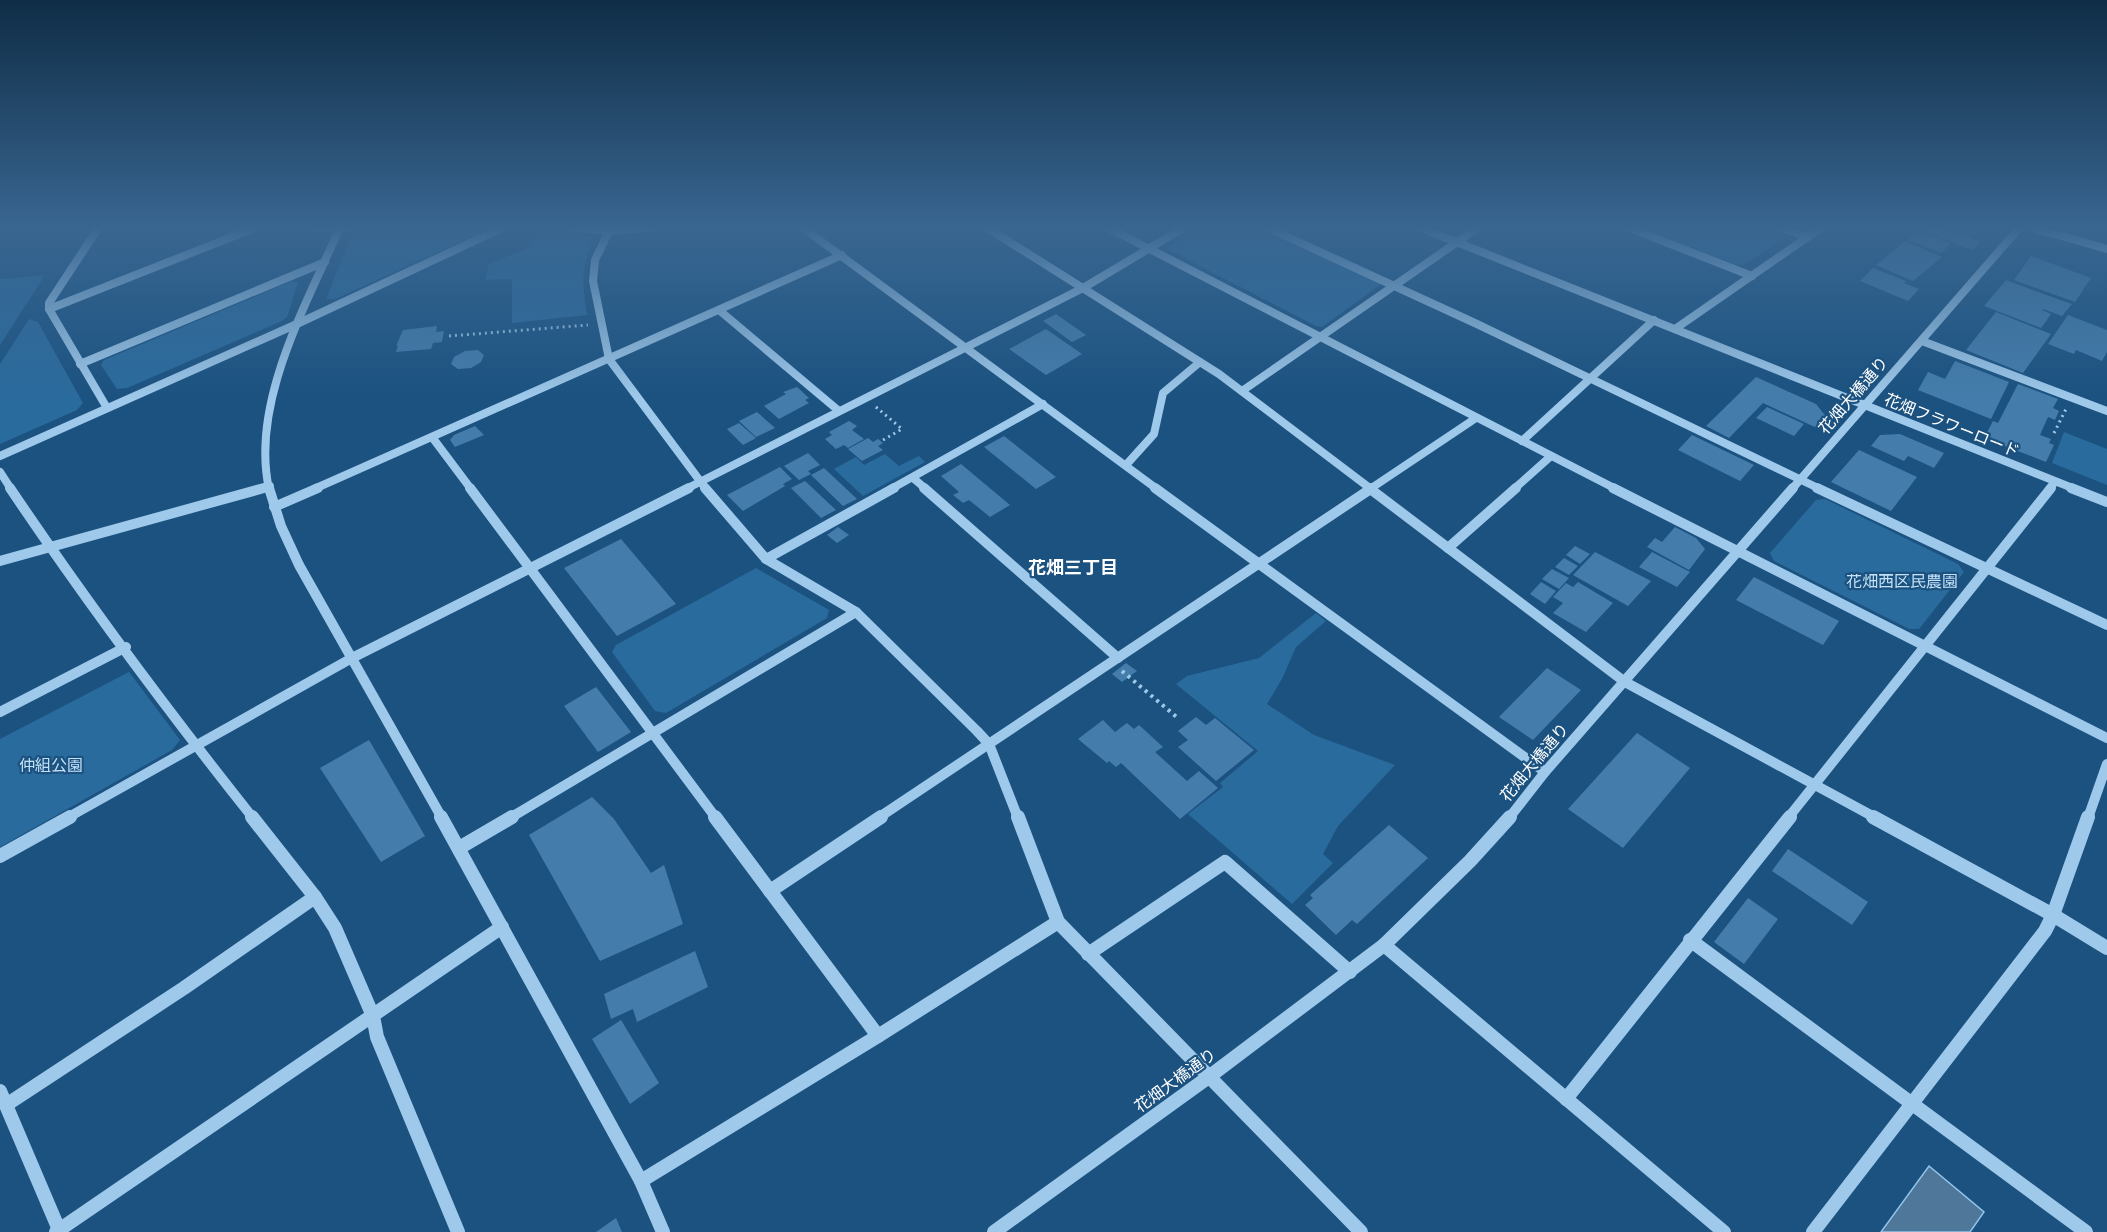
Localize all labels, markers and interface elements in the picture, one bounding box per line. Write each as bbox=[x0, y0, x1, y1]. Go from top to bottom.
street label: 花畑大橋通り bbox=[1815, 354, 1891, 437]
street label: 花畑フラワーロード bbox=[1882, 391, 2022, 460]
district label: 花畑三丁目 bbox=[1028, 558, 1118, 578]
park label: 花畑西区民農園 bbox=[1846, 573, 1958, 590]
street label: 花畑大橋通り bbox=[1497, 720, 1572, 805]
park label: 仲組公園 bbox=[19, 757, 83, 774]
street label: 花畑大橋通り bbox=[1131, 1045, 1219, 1115]

